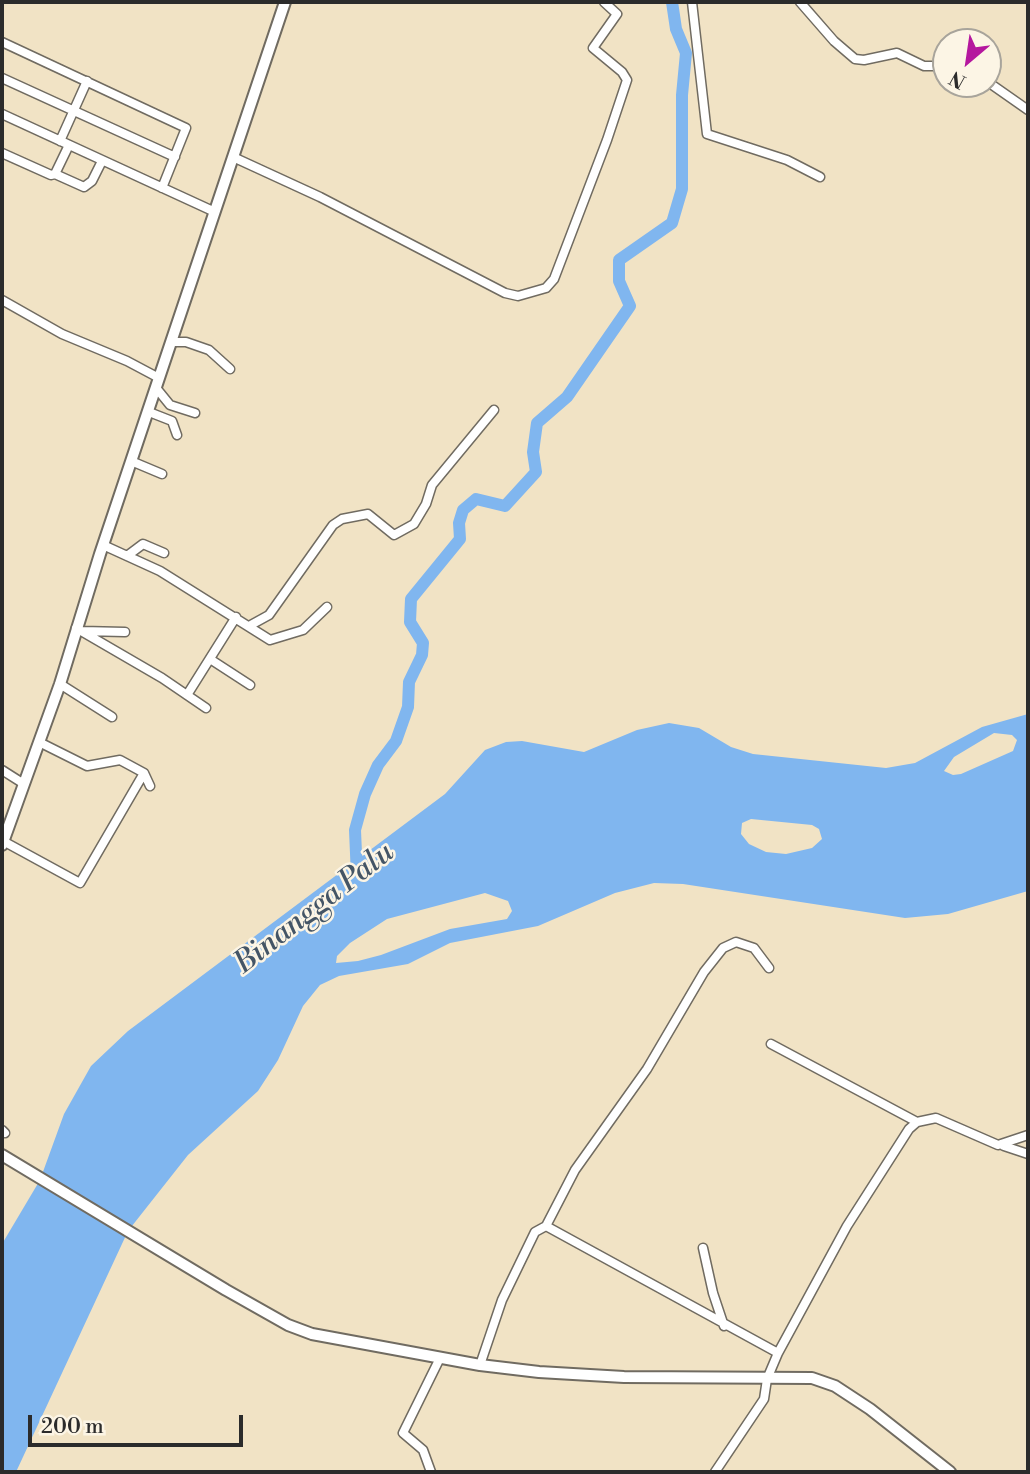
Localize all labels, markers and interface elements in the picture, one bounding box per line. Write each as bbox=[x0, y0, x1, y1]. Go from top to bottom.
north arrow bbox=[932, 28, 1002, 98]
text: N bbox=[945, 65, 970, 94]
water label: Binangga Palu bbox=[228, 835, 402, 983]
scale bar bbox=[32, 1400, 247, 1444]
text: 200 m bbox=[41, 1414, 104, 1440]

